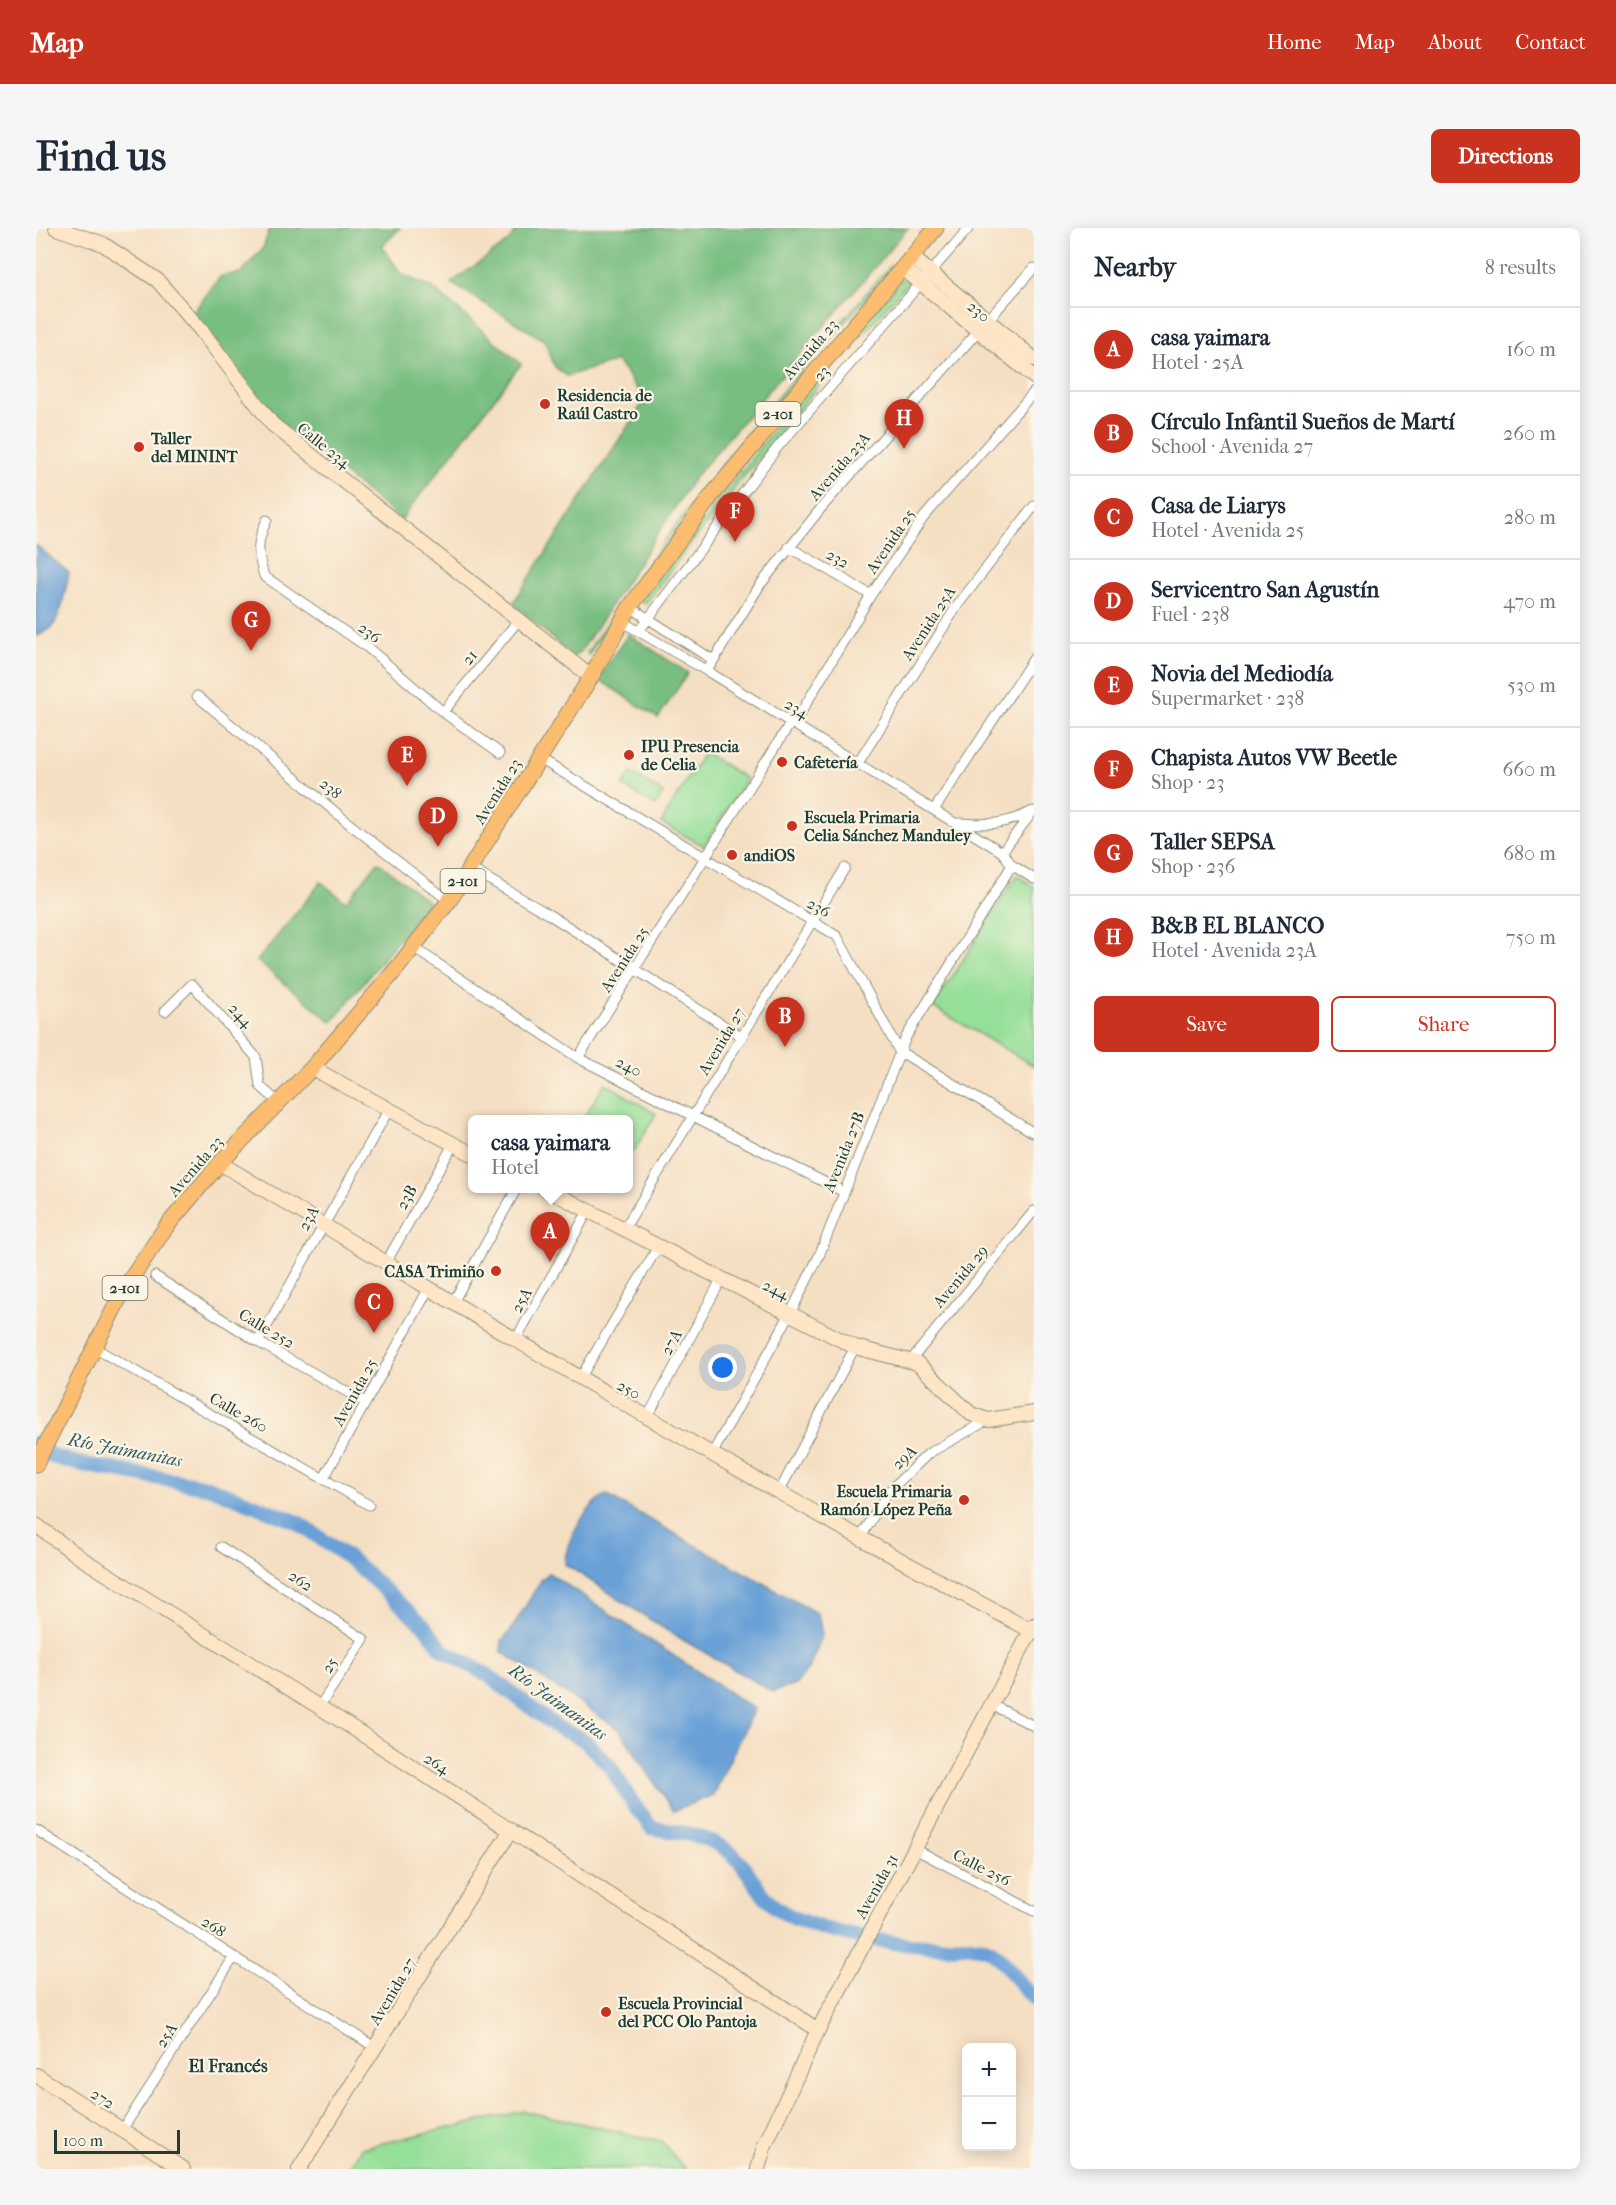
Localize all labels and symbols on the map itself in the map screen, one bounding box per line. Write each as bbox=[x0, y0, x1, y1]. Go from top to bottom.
street label: 230 bbox=[964, 297, 994, 326]
street label: Avenida 23 bbox=[779, 315, 841, 383]
street label: 23 bbox=[809, 361, 833, 385]
place label: Residencia de Raúl Castro bbox=[557, 386, 652, 423]
marker: Residencia de Raúl Castro bbox=[538, 397, 552, 411]
pin: H bbox=[884, 400, 924, 449]
road number: 2-101 bbox=[756, 402, 800, 426]
street label: Calle 234 bbox=[293, 418, 354, 473]
street label: Avenida 23A bbox=[804, 428, 875, 505]
place label: Taller del MININT bbox=[150, 429, 239, 466]
marker: Taller del MININT bbox=[132, 440, 146, 454]
pin: F bbox=[716, 492, 754, 542]
street label: Avenida 25 bbox=[861, 505, 919, 578]
street label: 232 bbox=[823, 544, 852, 572]
street label: Avenida 25A bbox=[897, 582, 960, 665]
pin: G bbox=[232, 602, 270, 651]
street label: 236 bbox=[355, 618, 385, 647]
street label: 21 bbox=[458, 646, 481, 669]
street label: 234 bbox=[781, 694, 813, 723]
pin: E bbox=[388, 736, 427, 786]
place label: IPU Presencia de Celia bbox=[641, 737, 740, 774]
marker: IPU Presencia de Celia bbox=[622, 748, 636, 762]
place label: Cafetería bbox=[794, 753, 858, 772]
street label: Avenida 23 bbox=[469, 755, 525, 828]
marker: Cafetería bbox=[775, 755, 789, 769]
street label: 238 bbox=[316, 774, 346, 803]
pin: D bbox=[418, 798, 458, 847]
place label: Escuela Primaria Celia Sánchez Manduley bbox=[804, 808, 973, 846]
marker: Escuela Primaria Celia Sánchez Manduley bbox=[785, 819, 799, 833]
place label: andiOS bbox=[744, 846, 795, 865]
marker: andiOS bbox=[725, 848, 739, 862]
road number: 2-101 bbox=[440, 869, 486, 893]
street label: 236 bbox=[804, 893, 834, 922]
street label: Avenida 25 bbox=[596, 923, 653, 996]
pin: B bbox=[766, 998, 804, 1047]
street label: 244 bbox=[225, 999, 257, 1032]
street label: Avenida 27 bbox=[693, 1004, 749, 1079]
street label: 240 bbox=[613, 1052, 645, 1081]
street label: Avenida 27B bbox=[818, 1109, 868, 1196]
street label: Avenida 23 bbox=[163, 1132, 227, 1201]
street label: 23B bbox=[392, 1182, 421, 1213]
street label: 23A bbox=[294, 1202, 323, 1234]
pin: A bbox=[530, 1212, 570, 1262]
street label: Avenida 29 bbox=[928, 1241, 992, 1312]
place label: CASA Trimiño bbox=[384, 1262, 484, 1281]
marker: CASA Trimiño bbox=[489, 1264, 503, 1278]
street label: 244 bbox=[759, 1275, 793, 1304]
road number: 2-101 bbox=[102, 1276, 148, 1300]
pin: C bbox=[354, 1284, 394, 1333]
street label: 25A bbox=[507, 1284, 536, 1316]
street label: Calle 252 bbox=[235, 1304, 298, 1352]
street label: 27A bbox=[657, 1326, 686, 1358]
your location bbox=[708, 1353, 737, 1382]
street label: Avenida 25 bbox=[328, 1355, 381, 1430]
street label: 250 bbox=[614, 1375, 644, 1404]
street label: Calle 260 bbox=[206, 1388, 271, 1437]
water label: Río Jaimanitas bbox=[65, 1429, 184, 1472]
street label: 29A bbox=[888, 1441, 921, 1474]
place label: Escuela Primaria Ramón López Peña bbox=[820, 1482, 953, 1520]
marker: Escuela Primaria Ramón López Peña bbox=[957, 1493, 971, 1507]
street label: 262 bbox=[285, 1566, 316, 1595]
street label: 25 bbox=[317, 1654, 342, 1677]
water label: Río Jaimanitas bbox=[504, 1659, 611, 1745]
street label: 264 bbox=[421, 1748, 453, 1779]
street label: Calle 256 bbox=[950, 1845, 1014, 1890]
street label: Avenida 31 bbox=[850, 1850, 902, 1923]
street label: 268 bbox=[198, 1912, 229, 1941]
street label: Avenida 27 bbox=[364, 1954, 420, 2029]
place label: Escuela Provincial del PCC Olo Pantoja bbox=[618, 1994, 757, 2031]
marker: Escuela Provincial del PCC Olo Pantoja bbox=[599, 2005, 613, 2019]
street label: 25A bbox=[152, 2019, 182, 2051]
district label: El Francés bbox=[188, 2056, 268, 2077]
street label: 272 bbox=[87, 2084, 118, 2113]
scale bar bbox=[54, 2127, 180, 2154]

